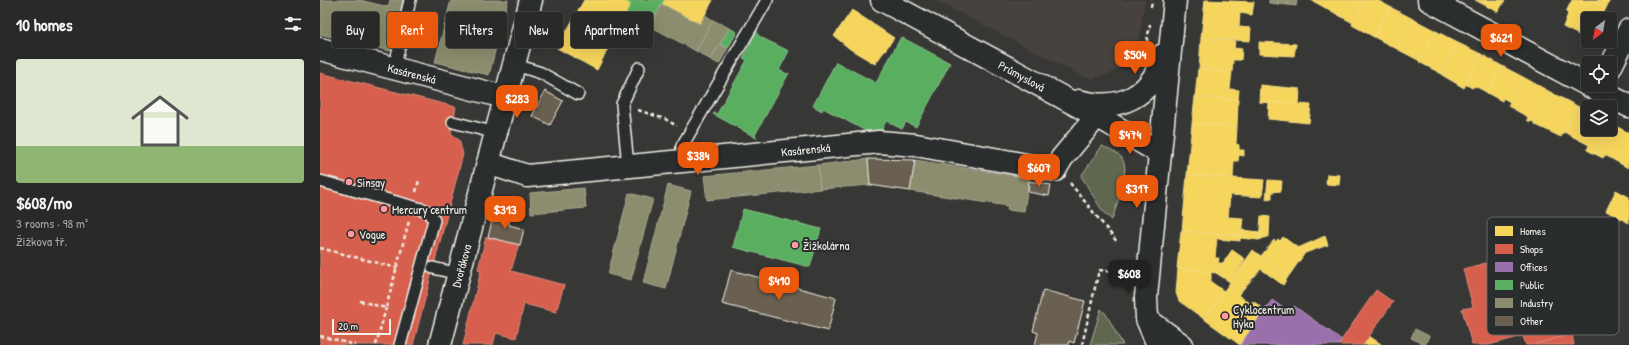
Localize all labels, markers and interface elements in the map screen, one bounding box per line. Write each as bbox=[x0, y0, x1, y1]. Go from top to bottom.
chip: Buy bbox=[332, 12, 379, 48]
chip: Rent bbox=[387, 12, 438, 48]
chip: Filters bbox=[446, 12, 507, 48]
chip: New bbox=[515, 12, 563, 48]
chip: Apartment bbox=[571, 12, 653, 48]
north arrow bbox=[1581, 12, 1617, 48]
map controls bbox=[1581, 12, 1617, 136]
text: 10 homes bbox=[16, 13, 73, 36]
icon: filters bbox=[282, 13, 304, 35]
pin: $621 bbox=[1477, 24, 1525, 58]
text: $621 bbox=[1490, 28, 1512, 46]
pin: $504 bbox=[1111, 41, 1159, 75]
text: $504 bbox=[1124, 45, 1146, 63]
street label: Průmyslová bbox=[996, 56, 1049, 95]
button: locate bbox=[1581, 56, 1617, 92]
street label: Kasárenská bbox=[386, 59, 438, 88]
icon: home bbox=[124, 85, 196, 157]
pin: $283 bbox=[493, 85, 541, 119]
text: $283 bbox=[505, 89, 529, 107]
button: layers bbox=[1581, 100, 1617, 136]
pin: $474 bbox=[1106, 121, 1154, 155]
text: $474 bbox=[1119, 125, 1141, 143]
street label: Kasárenská bbox=[780, 138, 831, 160]
pin: $384 bbox=[674, 142, 722, 176]
text: $384 bbox=[687, 146, 709, 164]
pin: $607 bbox=[1015, 154, 1063, 188]
text: $607 bbox=[1027, 158, 1051, 176]
place label: Sinsay bbox=[357, 174, 385, 191]
pin: $317 bbox=[1113, 175, 1161, 209]
marker: Sinsay bbox=[344, 177, 354, 187]
text: $317 bbox=[1125, 179, 1149, 197]
text: $608/mo bbox=[16, 191, 72, 214]
pin: $313 bbox=[481, 196, 529, 230]
text: $313 bbox=[494, 200, 516, 218]
place label: Mercury centrum bbox=[392, 201, 467, 218]
marker: Mercury centrum bbox=[379, 204, 389, 214]
text: 3 rooms · 98 m² bbox=[16, 214, 88, 232]
legend bbox=[1487, 217, 1619, 335]
text: Homes bbox=[1520, 224, 1546, 238]
place label: Vogue bbox=[359, 226, 386, 243]
marker: Vogue bbox=[346, 229, 356, 239]
text: Žižkova tř. bbox=[16, 232, 67, 250]
place label: Žižkolárna bbox=[803, 237, 850, 254]
marker: Žižkolárna bbox=[790, 240, 800, 250]
street label: Dvořákova bbox=[447, 242, 475, 289]
text: Shops bbox=[1520, 242, 1543, 256]
pin: $608 bbox=[1105, 260, 1153, 294]
text: Offices bbox=[1520, 260, 1547, 274]
text: $608 bbox=[1117, 264, 1141, 282]
pin: $410 bbox=[755, 267, 803, 301]
text: $410 bbox=[768, 271, 790, 289]
text: Public bbox=[1520, 278, 1545, 292]
text: Industry bbox=[1520, 296, 1554, 310]
place label: Cyklocentrum Hyka bbox=[1233, 301, 1294, 332]
marker: Cyklocentrum Hyka bbox=[1220, 311, 1230, 321]
text: Other bbox=[1520, 314, 1544, 328]
scale bar bbox=[332, 317, 391, 336]
text: 20 m bbox=[338, 319, 358, 333]

